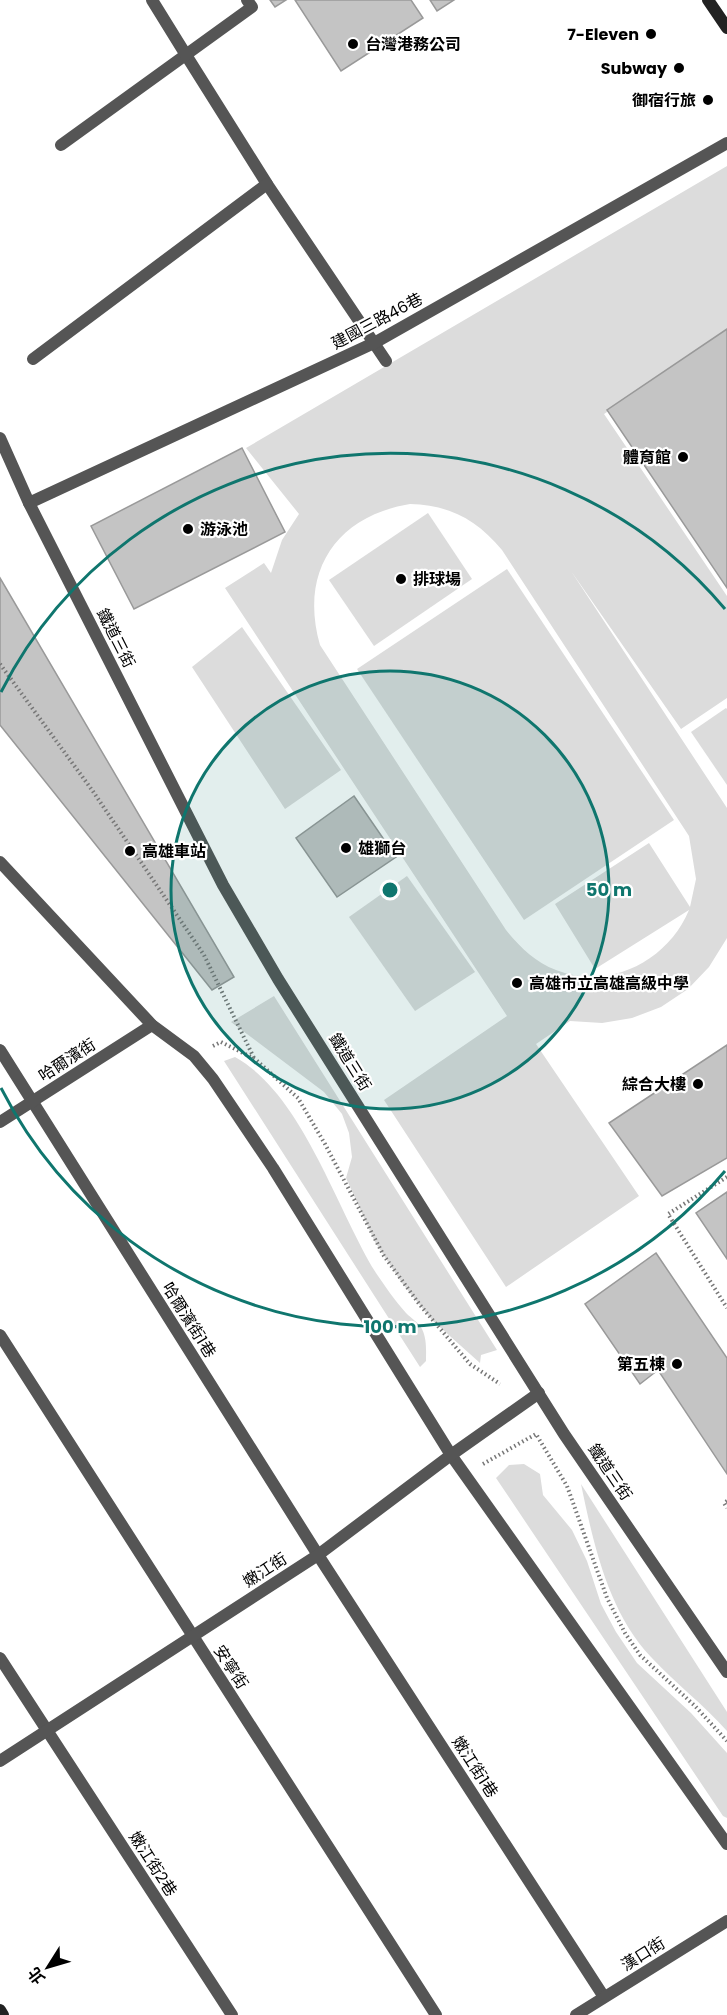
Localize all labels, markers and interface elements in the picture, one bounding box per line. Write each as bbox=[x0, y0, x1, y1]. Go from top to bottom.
place label: 7-Eleven bbox=[567, 23, 639, 46]
marker: 7-Eleven bbox=[644, 27, 658, 41]
place label: 台灣港務公司 bbox=[365, 33, 461, 56]
marker: 台灣港務公司 bbox=[346, 37, 360, 51]
place label: Subway bbox=[601, 57, 668, 80]
marker: Subway bbox=[672, 61, 686, 75]
place label: 御宿行旅 bbox=[632, 89, 696, 112]
marker: 御宿行旅 bbox=[701, 93, 715, 107]
street label: 建國三路46巷 bbox=[327, 287, 427, 355]
place label: 體育館 bbox=[623, 446, 671, 469]
marker: 體育館 bbox=[676, 450, 690, 464]
place label: 游泳池 bbox=[200, 518, 248, 541]
marker: 游泳池 bbox=[181, 522, 195, 536]
place label: 排球場 bbox=[413, 568, 461, 591]
marker: 排球場 bbox=[394, 572, 408, 586]
street label: 鐵道三街 bbox=[91, 604, 141, 672]
place label: 雄獅台 bbox=[358, 837, 406, 860]
place label: 高雄車站 bbox=[142, 840, 206, 863]
marker: 雄獅台 bbox=[339, 841, 353, 855]
marker: 高雄車站 bbox=[123, 844, 137, 858]
text: 50 m bbox=[586, 877, 632, 902]
centre of rings bbox=[380, 880, 400, 900]
place label: 高雄市立高雄高級中學 bbox=[529, 972, 689, 995]
marker: 高雄市立高雄高級中學 bbox=[510, 976, 524, 990]
street label: 鐵道三街 bbox=[323, 1029, 377, 1095]
street label: 哈爾濱街 bbox=[34, 1033, 100, 1087]
place label: 綜合大樓 bbox=[622, 1073, 686, 1096]
marker: 綜合大樓 bbox=[691, 1077, 705, 1091]
street label: 哈爾濱街1巷 bbox=[157, 1278, 221, 1362]
text: 100 m bbox=[363, 1314, 417, 1339]
place label: 第五棟 bbox=[617, 1353, 665, 1376]
marker: 第五棟 bbox=[670, 1357, 684, 1371]
street label: 鐵道三街 bbox=[583, 1439, 637, 1505]
street label: 嫩江街 bbox=[239, 1547, 291, 1593]
street label: 安寧街 bbox=[208, 1641, 254, 1693]
street label: 嫩江街1巷 bbox=[447, 1732, 503, 1802]
street label: 嫩江街2巷 bbox=[123, 1827, 183, 1901]
street label: 漢口街 bbox=[617, 1932, 669, 1976]
north arrow bbox=[18, 1937, 78, 1997]
text: 北 bbox=[22, 1962, 50, 1989]

